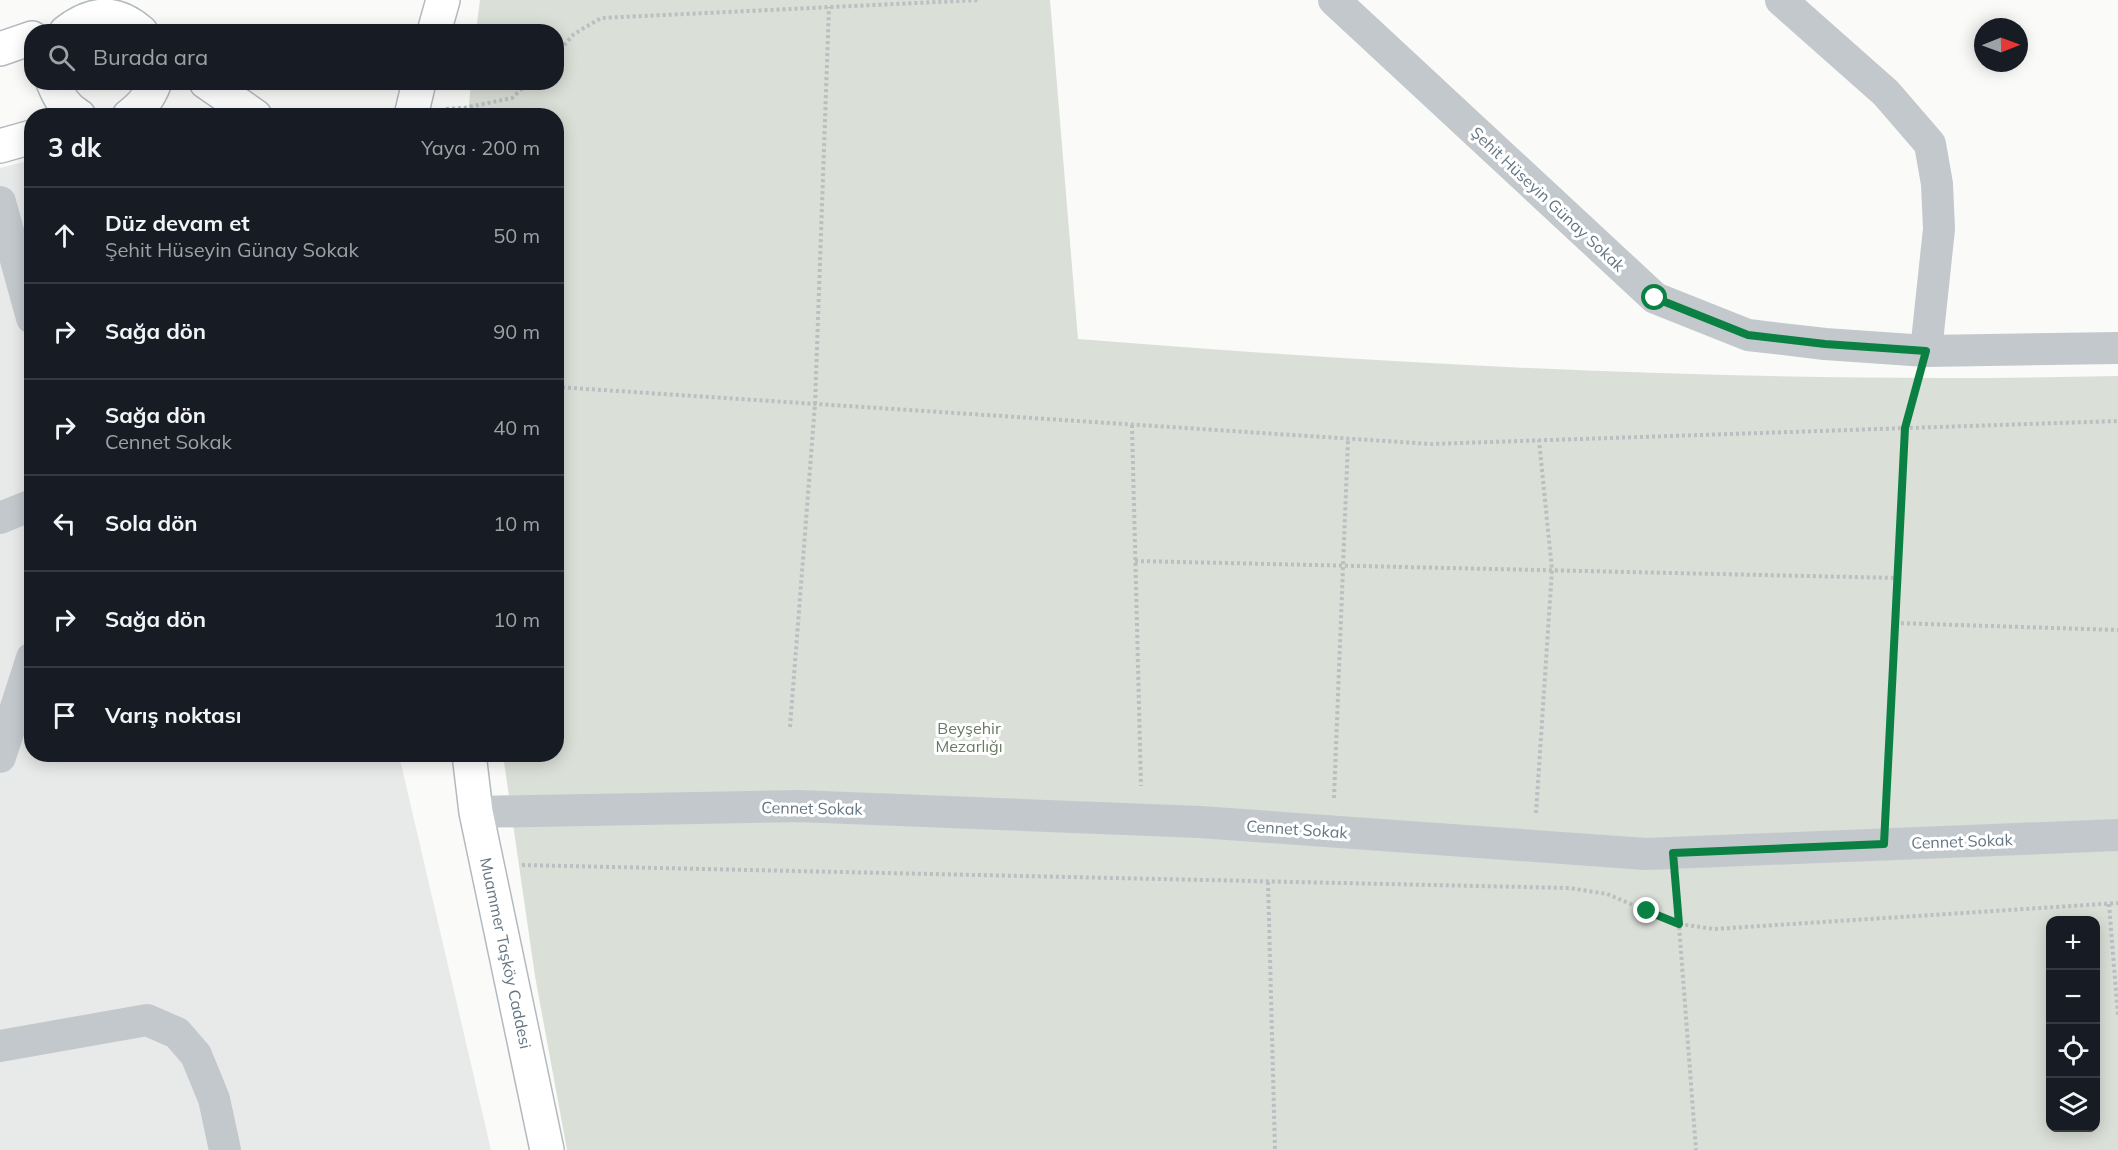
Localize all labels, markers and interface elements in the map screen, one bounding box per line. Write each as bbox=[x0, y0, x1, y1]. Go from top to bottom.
north arrow bbox=[1974, 18, 2028, 72]
search box bbox=[24, 24, 564, 90]
icon: search bbox=[45, 41, 78, 74]
text: Burada ara bbox=[93, 43, 208, 71]
street label: Şehit Hüseyin Günay Sokak bbox=[1467, 122, 1630, 276]
text: 3 dk bbox=[48, 131, 101, 164]
text: Yaya · 200 m bbox=[421, 135, 540, 160]
text: Düz devam et bbox=[105, 209, 250, 237]
icon: ahead bbox=[48, 219, 81, 252]
text: 50 m bbox=[493, 223, 540, 248]
text: Şehit Hüseyin Günay Sokak bbox=[105, 237, 359, 262]
route start bbox=[1641, 284, 1667, 310]
icon: right bbox=[48, 315, 81, 348]
text: Sağa dön bbox=[105, 317, 206, 345]
text: 90 m bbox=[493, 319, 540, 344]
text: Sağa dön bbox=[105, 401, 206, 429]
icon: right bbox=[48, 411, 81, 444]
text: 40 m bbox=[493, 415, 540, 440]
text: Cennet Sokak bbox=[105, 429, 232, 454]
icon: left bbox=[48, 507, 81, 540]
text: Sola dön bbox=[105, 509, 198, 537]
text: 10 m bbox=[493, 511, 540, 536]
icon: right bbox=[48, 603, 81, 636]
text: Sağa dön bbox=[105, 605, 206, 633]
text: 10 m bbox=[493, 607, 540, 632]
icon: arrive bbox=[48, 699, 81, 732]
text: Varış noktası bbox=[105, 701, 241, 729]
park label: Beyşehir Mezarlığı bbox=[935, 718, 1003, 756]
street label: Cennet Sokak bbox=[761, 797, 864, 819]
street label: Cennet Sokak bbox=[1246, 815, 1349, 843]
street label: Cennet Sokak bbox=[1911, 829, 2014, 853]
street label: Muammer Taşköy Caddesi bbox=[476, 856, 536, 1050]
route end bbox=[1633, 897, 1659, 923]
map controls bbox=[2046, 916, 2100, 1132]
button: + bbox=[2046, 916, 2100, 970]
button: − bbox=[2046, 970, 2100, 1024]
button: locate bbox=[2046, 1024, 2100, 1078]
button: layers bbox=[2046, 1078, 2100, 1132]

